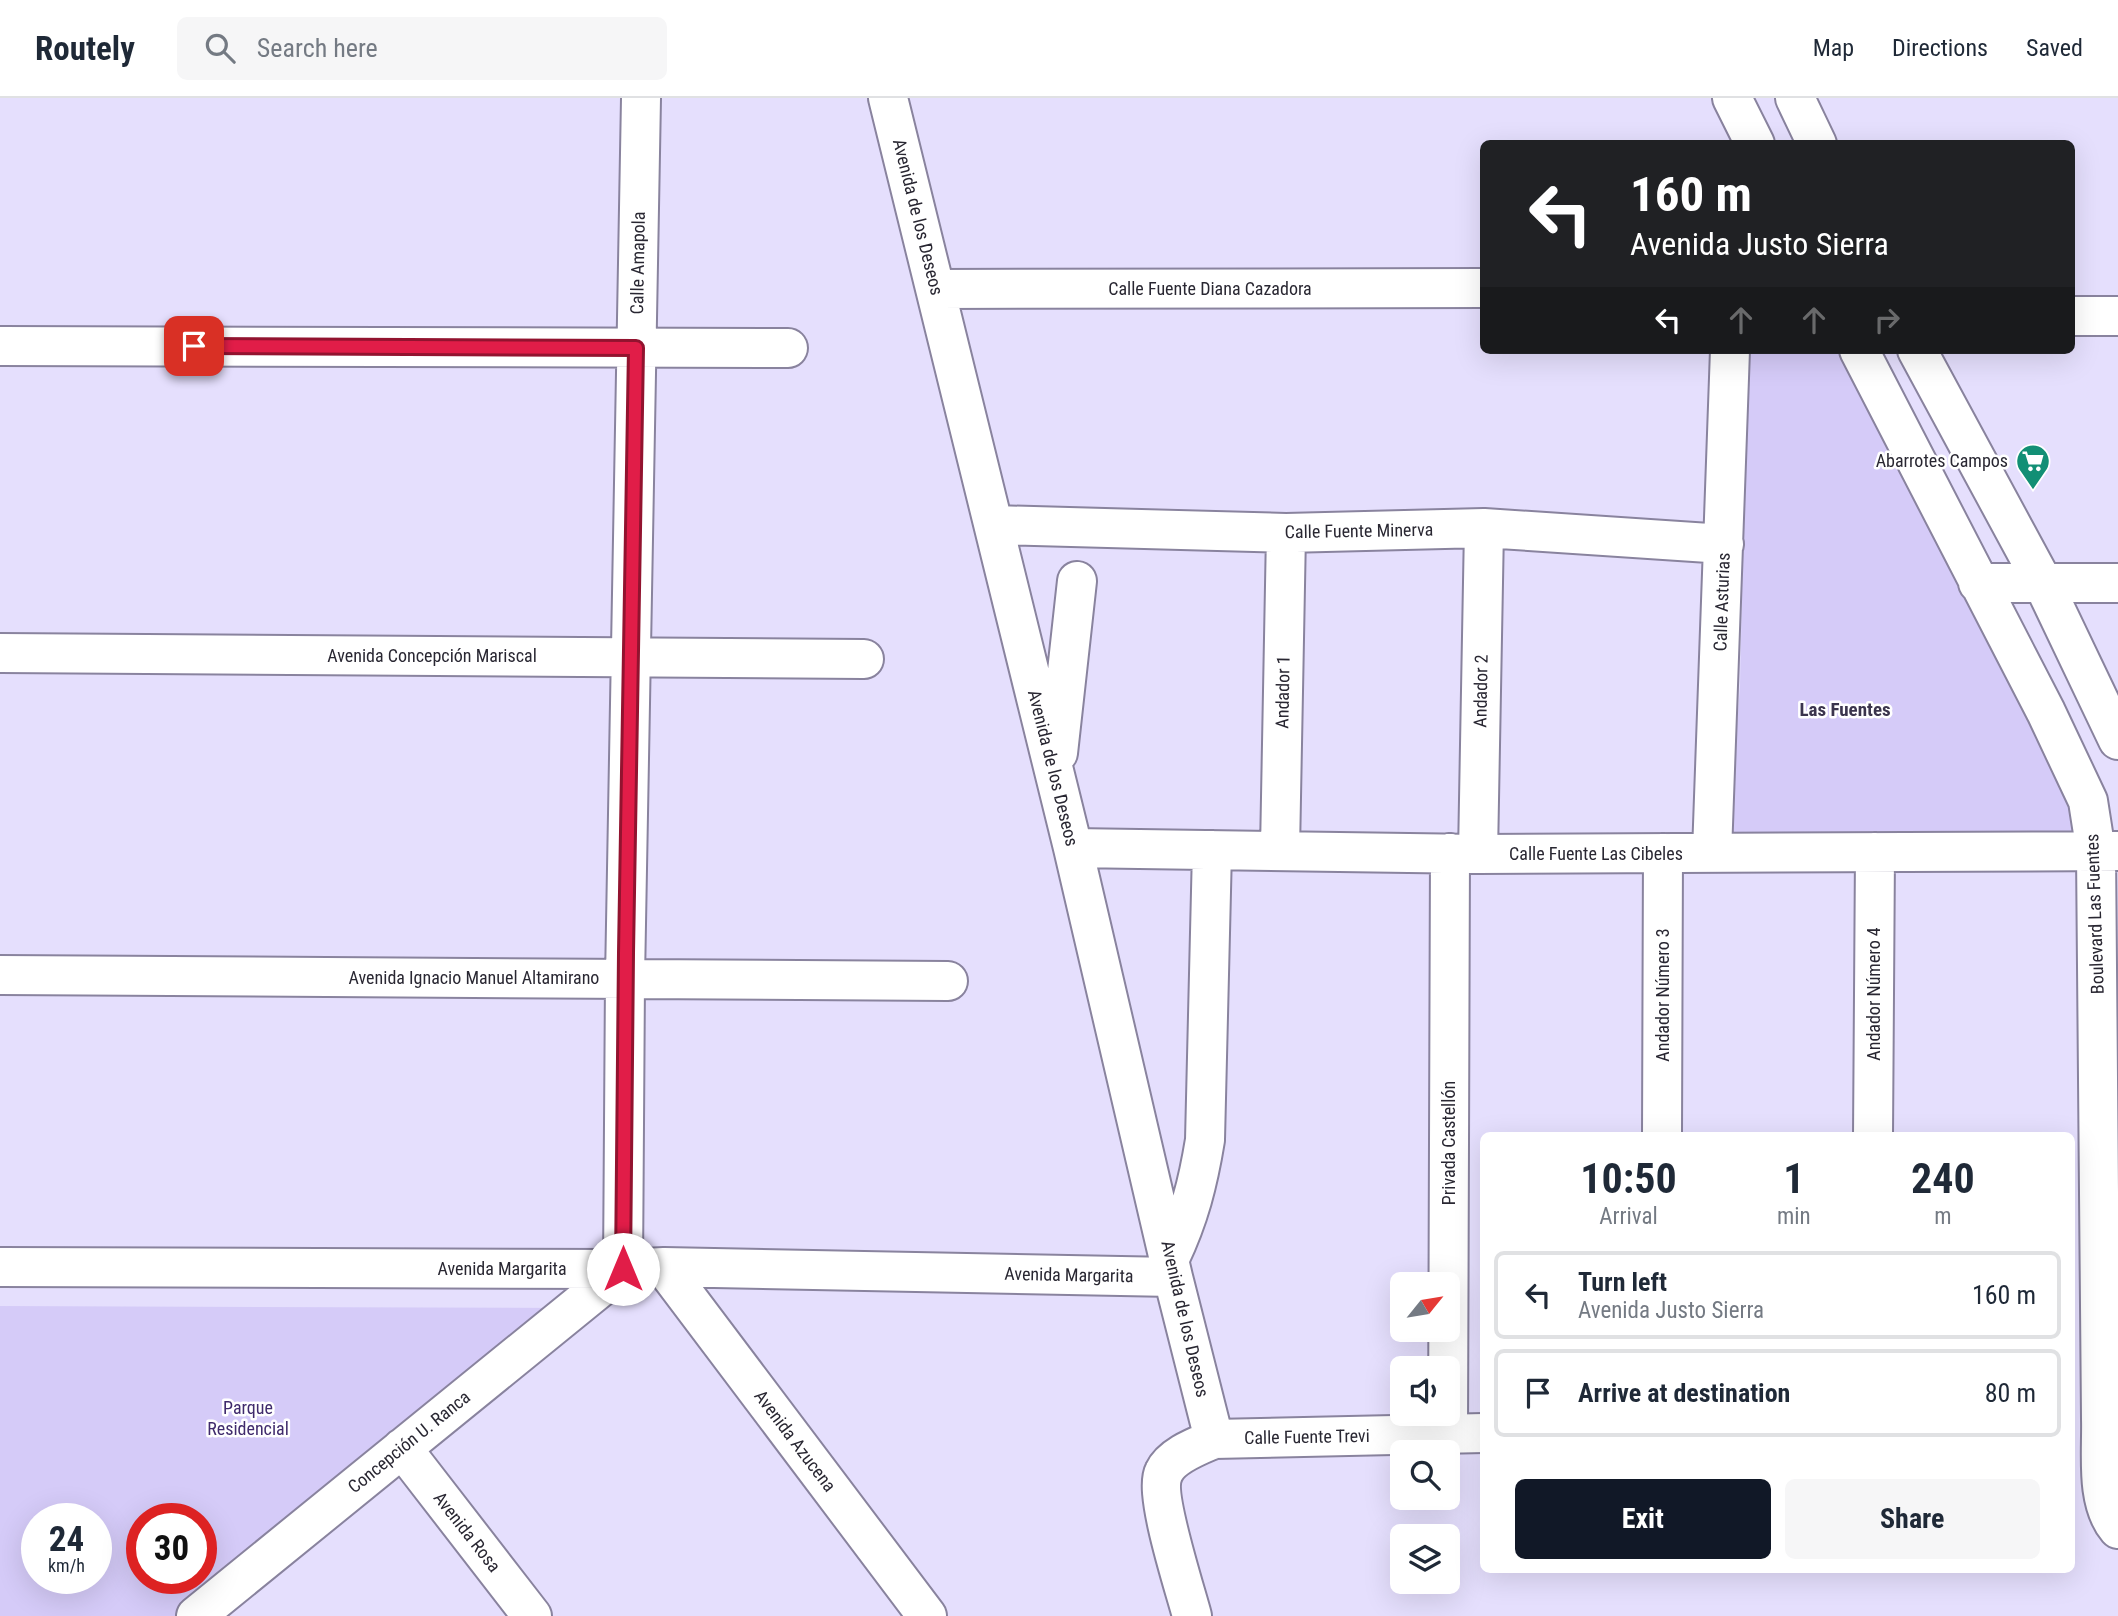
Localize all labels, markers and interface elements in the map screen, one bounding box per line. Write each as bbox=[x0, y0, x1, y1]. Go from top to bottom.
search box bbox=[177, 17, 667, 80]
text: Routely bbox=[35, 29, 135, 68]
icon: search bbox=[201, 29, 239, 67]
text: Search here bbox=[257, 33, 378, 63]
text: Map bbox=[1813, 34, 1854, 62]
text: Directions bbox=[1892, 34, 1988, 62]
text: Saved bbox=[2026, 34, 2083, 62]
street label: Avenida de los Deseos bbox=[889, 137, 948, 297]
text: 160 m bbox=[1630, 166, 1752, 223]
icon: left bbox=[1515, 168, 1606, 259]
street label: Calle Amapola bbox=[626, 211, 649, 315]
text: Avenida Justo Sierra bbox=[1630, 225, 1889, 263]
street label: Calle Fuente Diana Cazadora bbox=[1108, 278, 1312, 299]
icon: left bbox=[1649, 301, 1687, 339]
icon: ahead bbox=[1722, 301, 1760, 339]
icon: ahead bbox=[1795, 301, 1833, 339]
icon: right bbox=[1868, 301, 1906, 339]
pin bbox=[164, 316, 224, 376]
icon: arrive bbox=[175, 327, 213, 365]
supermarket icon: Abarrotes Campos bbox=[2014, 442, 2052, 491]
place label: Abarrotes Campos bbox=[1876, 450, 2008, 471]
street label: Calle Fuente Minerva bbox=[1285, 519, 1433, 542]
street label: Calle Asturias bbox=[1709, 552, 1734, 652]
street label: Avenida Concepción Mariscal bbox=[327, 645, 537, 666]
street label: Andador 2 bbox=[1469, 654, 1492, 728]
street label: Andador 1 bbox=[1271, 655, 1294, 729]
street label: Avenida de los Deseos bbox=[1024, 688, 1083, 848]
district label: Las Fuentes bbox=[1799, 698, 1891, 721]
street label: Boulevard Las Fuentes bbox=[2081, 833, 2108, 995]
street label: Calle Fuente Las Cibeles bbox=[1509, 843, 1683, 864]
street label: Andador Número 4 bbox=[1863, 927, 1884, 1061]
street label: Andador Número 3 bbox=[1652, 928, 1673, 1062]
street label: Avenida Ignacio Manuel Altamirano bbox=[349, 967, 599, 988]
street label: Privada Castellón bbox=[1438, 1081, 1459, 1205]
text: 10:50 bbox=[1580, 1154, 1677, 1203]
text: 1 bbox=[1783, 1154, 1804, 1203]
text: 240 bbox=[1911, 1154, 1975, 1203]
text: Arrival bbox=[1599, 1203, 1658, 1230]
text: min bbox=[1777, 1203, 1811, 1230]
text: m bbox=[1934, 1203, 1951, 1230]
position arrow bbox=[586, 1232, 660, 1306]
street label: Avenida de los Deseos bbox=[1157, 1239, 1214, 1399]
street label: Avenida Margarita bbox=[437, 1258, 567, 1279]
street label: Avenida Margarita bbox=[1004, 1263, 1134, 1286]
text: Turn left bbox=[1578, 1267, 1667, 1297]
north arrow bbox=[1390, 1272, 1460, 1342]
map controls bbox=[1390, 1272, 1460, 1594]
icon: left bbox=[1519, 1276, 1557, 1314]
text: 160 m bbox=[1972, 1280, 2036, 1310]
text: Avenida Justo Sierra bbox=[1578, 1297, 1764, 1324]
button: sound bbox=[1390, 1356, 1460, 1426]
icon: arrive bbox=[1519, 1374, 1557, 1412]
text: Arrive at destination bbox=[1578, 1378, 1790, 1408]
text: 80 m bbox=[1985, 1378, 2036, 1408]
street label: Concepción U. Ranca bbox=[344, 1386, 474, 1497]
street label: Avenida Azucena bbox=[750, 1386, 840, 1496]
park label: Parque Residencial bbox=[207, 1397, 289, 1439]
street label: Calle Fuente Trevi bbox=[1244, 1425, 1370, 1448]
button: search bbox=[1390, 1440, 1460, 1510]
button: Exit bbox=[1515, 1479, 1771, 1559]
button: Share bbox=[1785, 1479, 2040, 1559]
street label: Avenida Rosa bbox=[430, 1487, 505, 1576]
speed limit sign: 30 bbox=[126, 1503, 217, 1594]
text: 24 bbox=[49, 1519, 84, 1560]
button: layers bbox=[1390, 1524, 1460, 1594]
text: km/h bbox=[48, 1555, 85, 1576]

